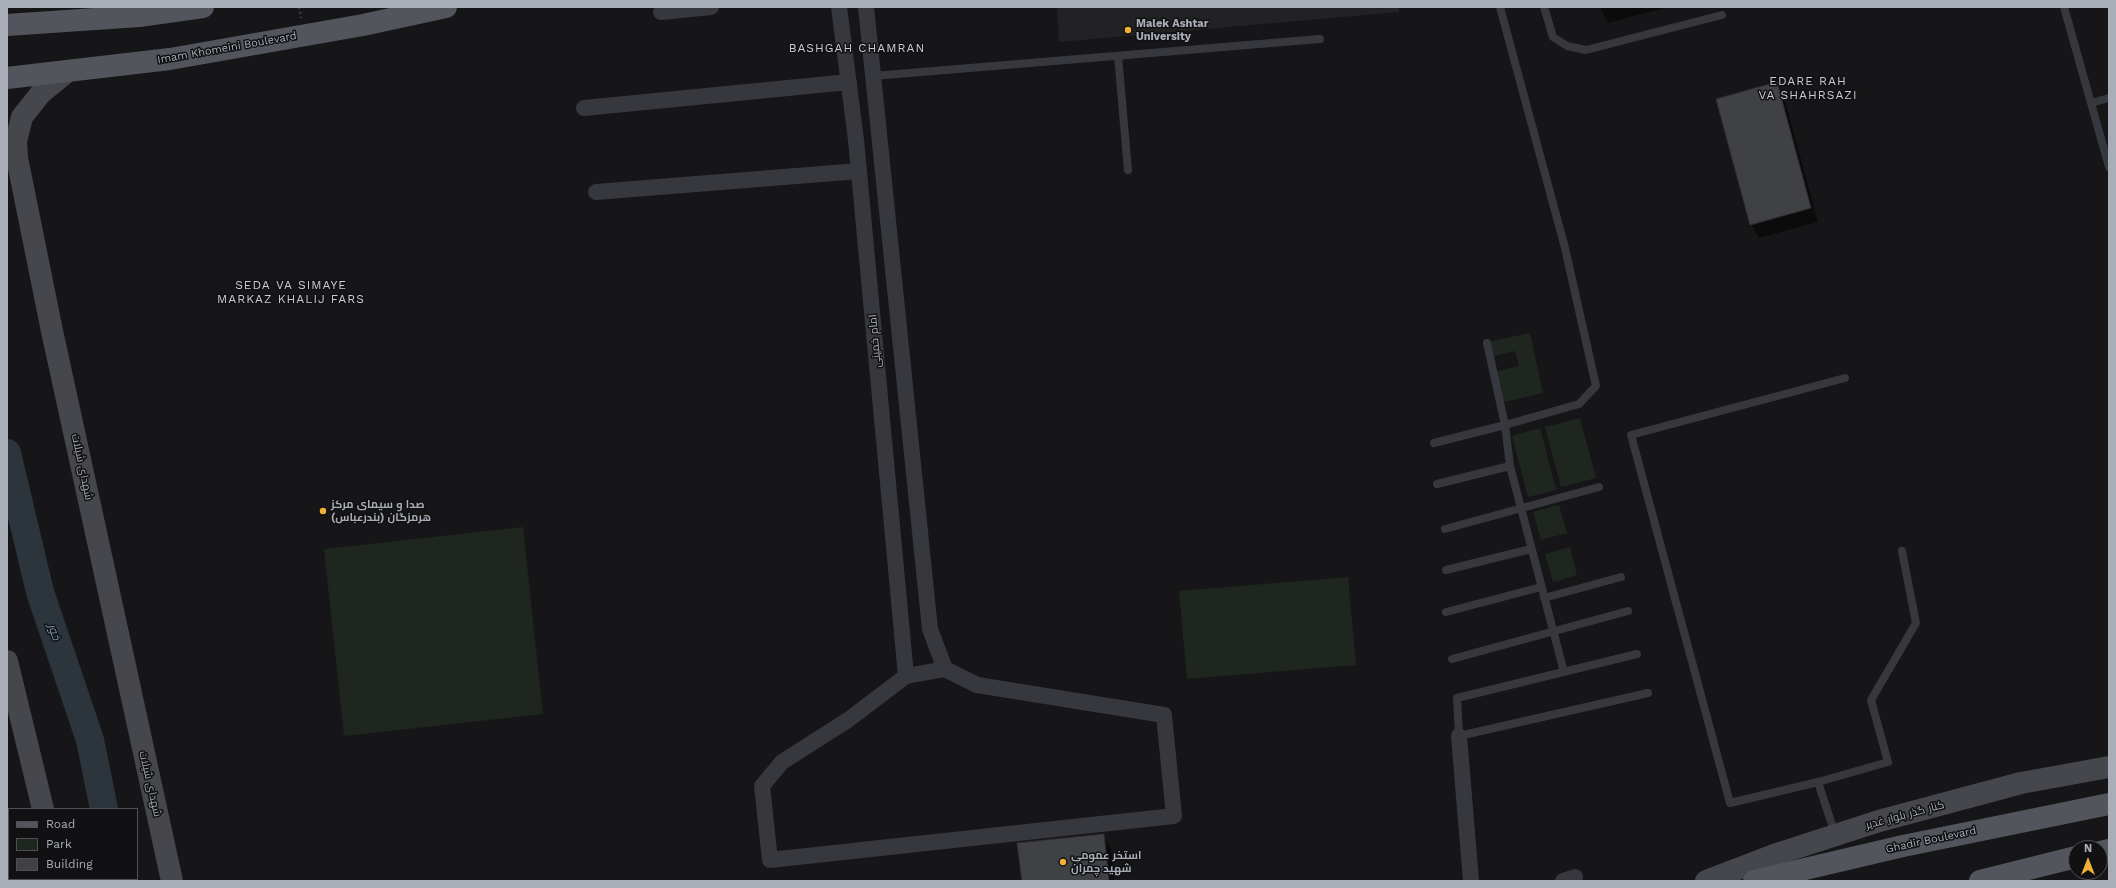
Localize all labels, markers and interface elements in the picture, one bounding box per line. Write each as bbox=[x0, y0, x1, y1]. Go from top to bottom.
place label: Malek Ashtar University bbox=[1136, 17, 1208, 43]
marker: Malek Ashtar University bbox=[1123, 25, 1133, 35]
street label: Imam Khomeini Boulevard bbox=[156, 29, 298, 67]
district label: BASHGAH CHAMRAN bbox=[789, 41, 925, 55]
district label: EDARE RAH VA SHAHRSAZI bbox=[1759, 74, 1857, 102]
district label: SEDA VA SIMAYE MARKAZ KHALIJ FARS bbox=[217, 278, 365, 306]
street label: امام خمینی bbox=[866, 314, 884, 368]
street label: شهدای شیلات bbox=[69, 433, 95, 501]
place label: صدا و سیمای مرکز هرمزگان (بندرعباس) bbox=[331, 498, 431, 524]
marker: صدا و سیمای مرکز هرمزگان (بندرعباس) bbox=[318, 506, 328, 516]
water label: خور bbox=[44, 622, 64, 642]
street label: شهدای شیلات bbox=[136, 750, 164, 818]
street label: کنار گذر بلوار غدیر bbox=[1864, 798, 1946, 832]
legend bbox=[8, 808, 138, 880]
text: Road bbox=[46, 817, 75, 831]
street label: Ghadir Boulevard bbox=[1885, 824, 1977, 856]
text: Park bbox=[46, 837, 72, 851]
north arrow bbox=[2068, 840, 2108, 880]
text: N bbox=[2084, 842, 2092, 855]
place label: استخر عمومی شهید چمران bbox=[1071, 849, 1141, 875]
text: Building bbox=[46, 857, 93, 871]
marker: استخر عمومی شهید چمران bbox=[1058, 857, 1068, 867]

